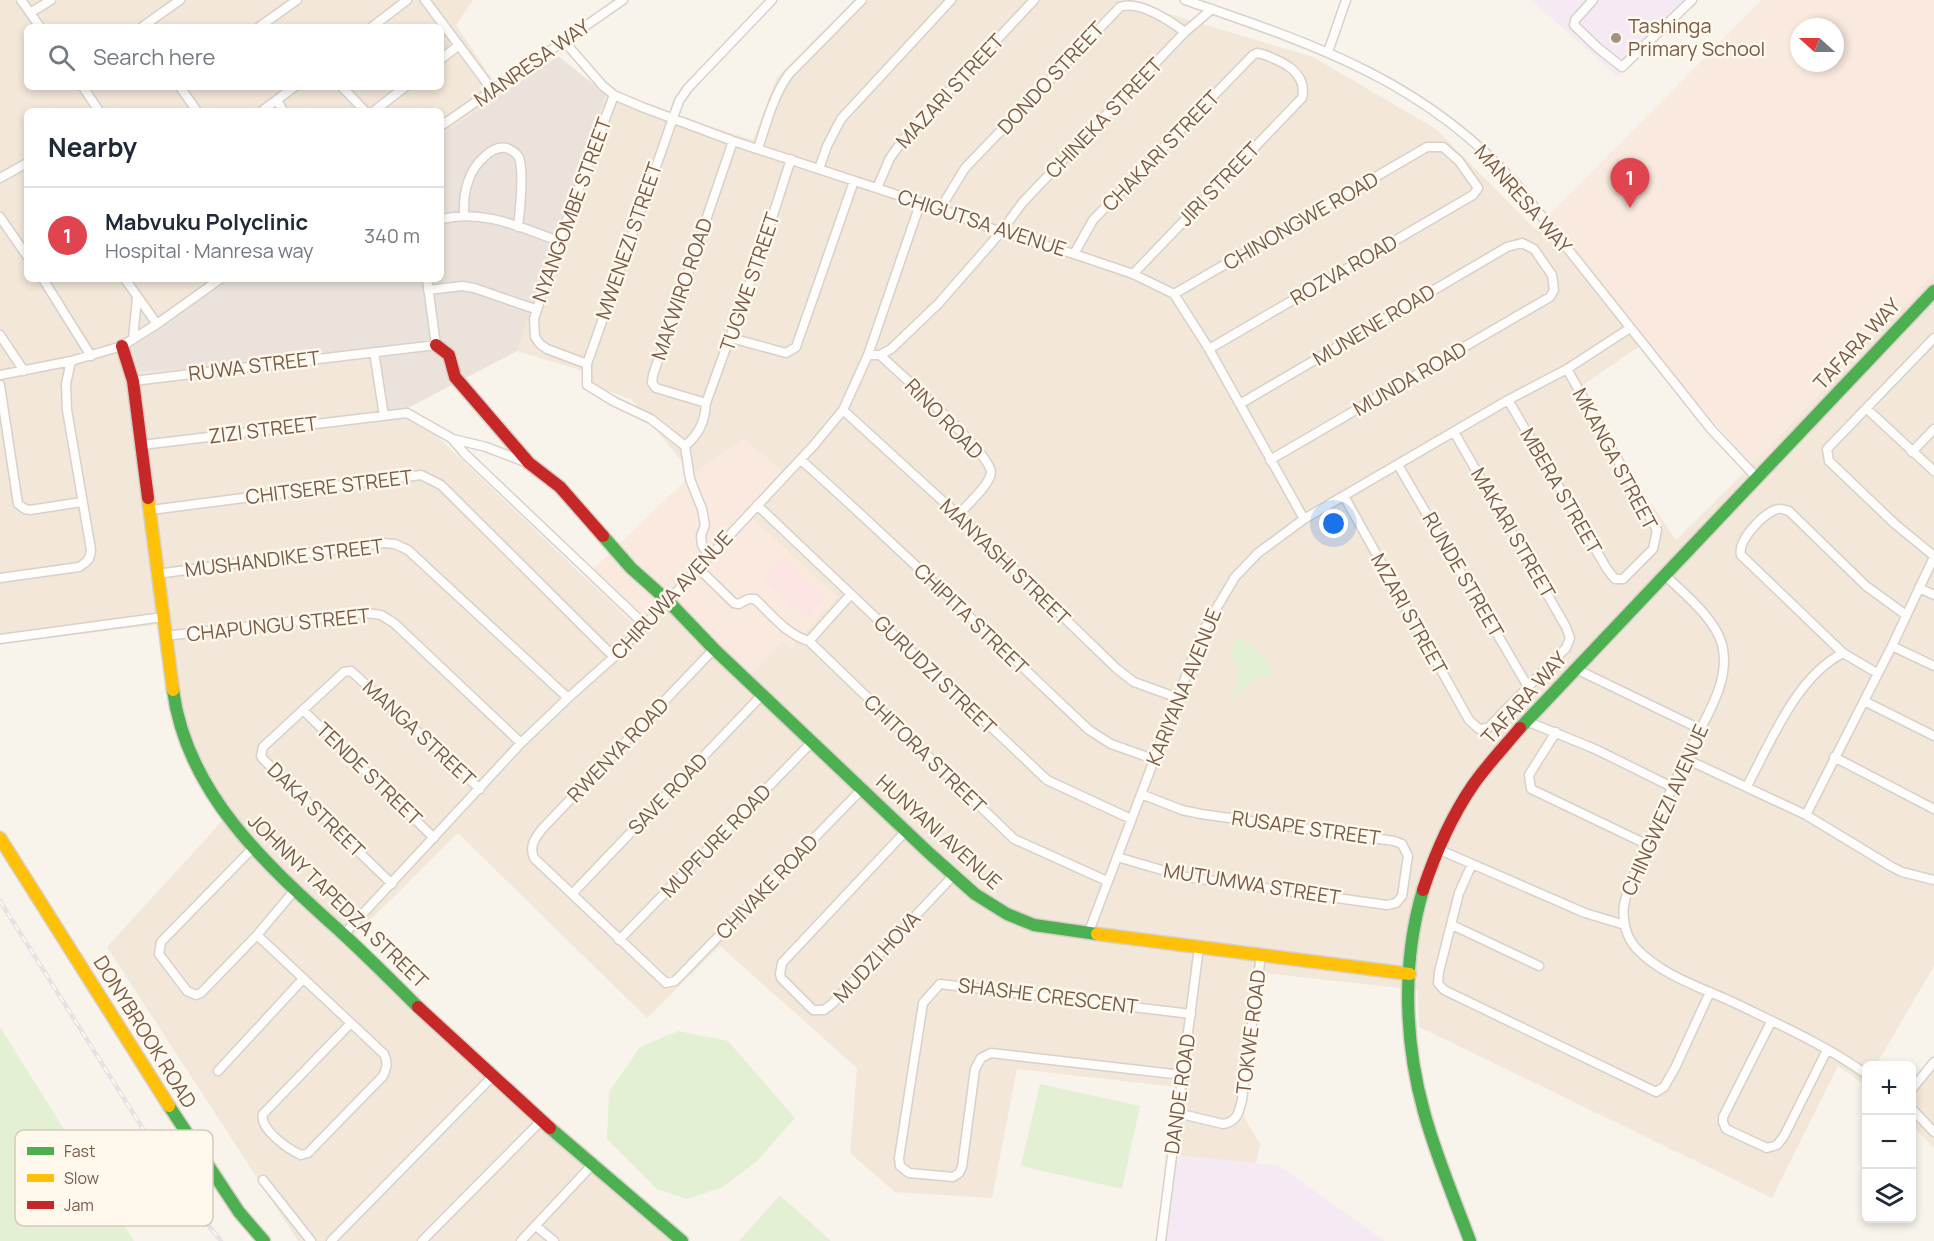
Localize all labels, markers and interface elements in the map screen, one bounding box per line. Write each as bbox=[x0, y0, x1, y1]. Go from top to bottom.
street label: MANRESA WAY bbox=[468, 12, 596, 113]
place label: Tashinga Primary School bbox=[1628, 12, 1765, 62]
street label: DONDO STREET bbox=[991, 15, 1110, 140]
north arrow bbox=[1790, 18, 1844, 72]
search box bbox=[24, 24, 444, 90]
street label: MAZARI STREET bbox=[890, 28, 1010, 154]
marker: Tashinga Primary School bbox=[1609, 31, 1623, 45]
icon: search bbox=[45, 41, 78, 74]
text: Search here bbox=[93, 42, 215, 72]
street label: CHINEKA STREET bbox=[1039, 51, 1168, 184]
street label: CHAKARI STREET bbox=[1096, 84, 1225, 217]
street label: NYANGOMBE STREET bbox=[526, 114, 617, 306]
text: Nearby bbox=[48, 129, 137, 165]
street label: JIRI STREET bbox=[1172, 136, 1265, 231]
street label: MANRESA WAY bbox=[1469, 139, 1579, 259]
pin: 1 bbox=[1610, 158, 1650, 208]
street label: MWENEZI STREET bbox=[589, 159, 668, 323]
street label: CHINONGWE ROAD bbox=[1218, 165, 1383, 276]
street label: CHIGUTSA AVENUE bbox=[894, 183, 1070, 262]
text: Mabvuku Polyclinic bbox=[105, 207, 308, 237]
street label: TUGWE STREET bbox=[713, 209, 786, 355]
street label: MAKWIRO ROAD bbox=[645, 214, 718, 363]
text: 1 bbox=[63, 222, 72, 249]
text: 340 m bbox=[364, 222, 420, 249]
street label: ROZVA ROAD bbox=[1285, 228, 1402, 311]
text: Hospital · Manresa way bbox=[105, 237, 314, 264]
street label: MUNENE ROAD bbox=[1308, 278, 1440, 372]
street label: TAFARA WAY bbox=[1807, 291, 1907, 395]
street label: MUNDA ROAD bbox=[1348, 335, 1472, 422]
street label: RUWA STREET bbox=[187, 344, 321, 387]
street label: RINO ROAD bbox=[899, 373, 990, 465]
street label: MKANGA STREET bbox=[1567, 383, 1664, 534]
street label: ZIZI STREET bbox=[207, 409, 319, 450]
street label: MBERA STREET bbox=[1514, 423, 1608, 559]
street label: MAKARI STREET bbox=[1465, 462, 1562, 603]
street label: CHITSERE STREET bbox=[244, 463, 414, 510]
street label: MANYASHI STREET bbox=[934, 492, 1076, 631]
street label: RUNDE STREET bbox=[1417, 507, 1510, 643]
your location bbox=[1319, 509, 1348, 538]
street label: CHIRUWA AVENUE bbox=[605, 524, 739, 665]
street label: MUSHANDIKE STREET bbox=[183, 532, 385, 583]
street label: MZARI STREET bbox=[1365, 548, 1454, 679]
street label: CHIPITA STREET bbox=[908, 557, 1034, 680]
street label: CHAPUNGU STREET bbox=[185, 601, 371, 648]
street label: KARIYANA AVENUE bbox=[1140, 604, 1227, 770]
street label: GURUDZI STREET bbox=[868, 609, 1003, 740]
street label: TAFARA WAY bbox=[1475, 645, 1573, 750]
street label: MANGA STREET bbox=[357, 673, 482, 792]
street label: CHITORA STREET bbox=[858, 688, 992, 819]
street label: RWENYA ROAD bbox=[561, 692, 674, 808]
street label: TENDE STREET bbox=[311, 716, 428, 831]
street label: CHINGWEZI AVENUE bbox=[1615, 720, 1714, 900]
street label: SAVE ROAD bbox=[622, 747, 713, 840]
street label: DAKA STREET bbox=[262, 756, 371, 863]
street label: HUNYANI AVENUE bbox=[871, 768, 1008, 895]
street label: MUPFURE ROAD bbox=[655, 778, 777, 903]
street label: RUSAPE STREET bbox=[1230, 804, 1382, 851]
street label: JOHNNY TAPEDZA STREET bbox=[242, 807, 434, 994]
street label: CHIVAKE ROAD bbox=[710, 828, 824, 945]
street label: MUTUMWA STREET bbox=[1161, 856, 1343, 911]
street label: MUDZI HOVA bbox=[827, 905, 926, 1008]
street label: DONYBROOK ROAD bbox=[88, 950, 203, 1113]
street label: TOKWE ROAD bbox=[1229, 968, 1272, 1096]
street label: SHASHE CRESCENT bbox=[957, 971, 1140, 1020]
street label: DANDE ROAD bbox=[1158, 1032, 1201, 1156]
map controls bbox=[1862, 1061, 1916, 1223]
button: + bbox=[1862, 1061, 1916, 1115]
button: − bbox=[1862, 1115, 1916, 1169]
legend bbox=[15, 1130, 213, 1226]
text: Fast bbox=[64, 1140, 95, 1162]
text: Slow bbox=[64, 1167, 99, 1189]
button: layers bbox=[1862, 1169, 1916, 1223]
text: Jam bbox=[64, 1194, 94, 1216]

